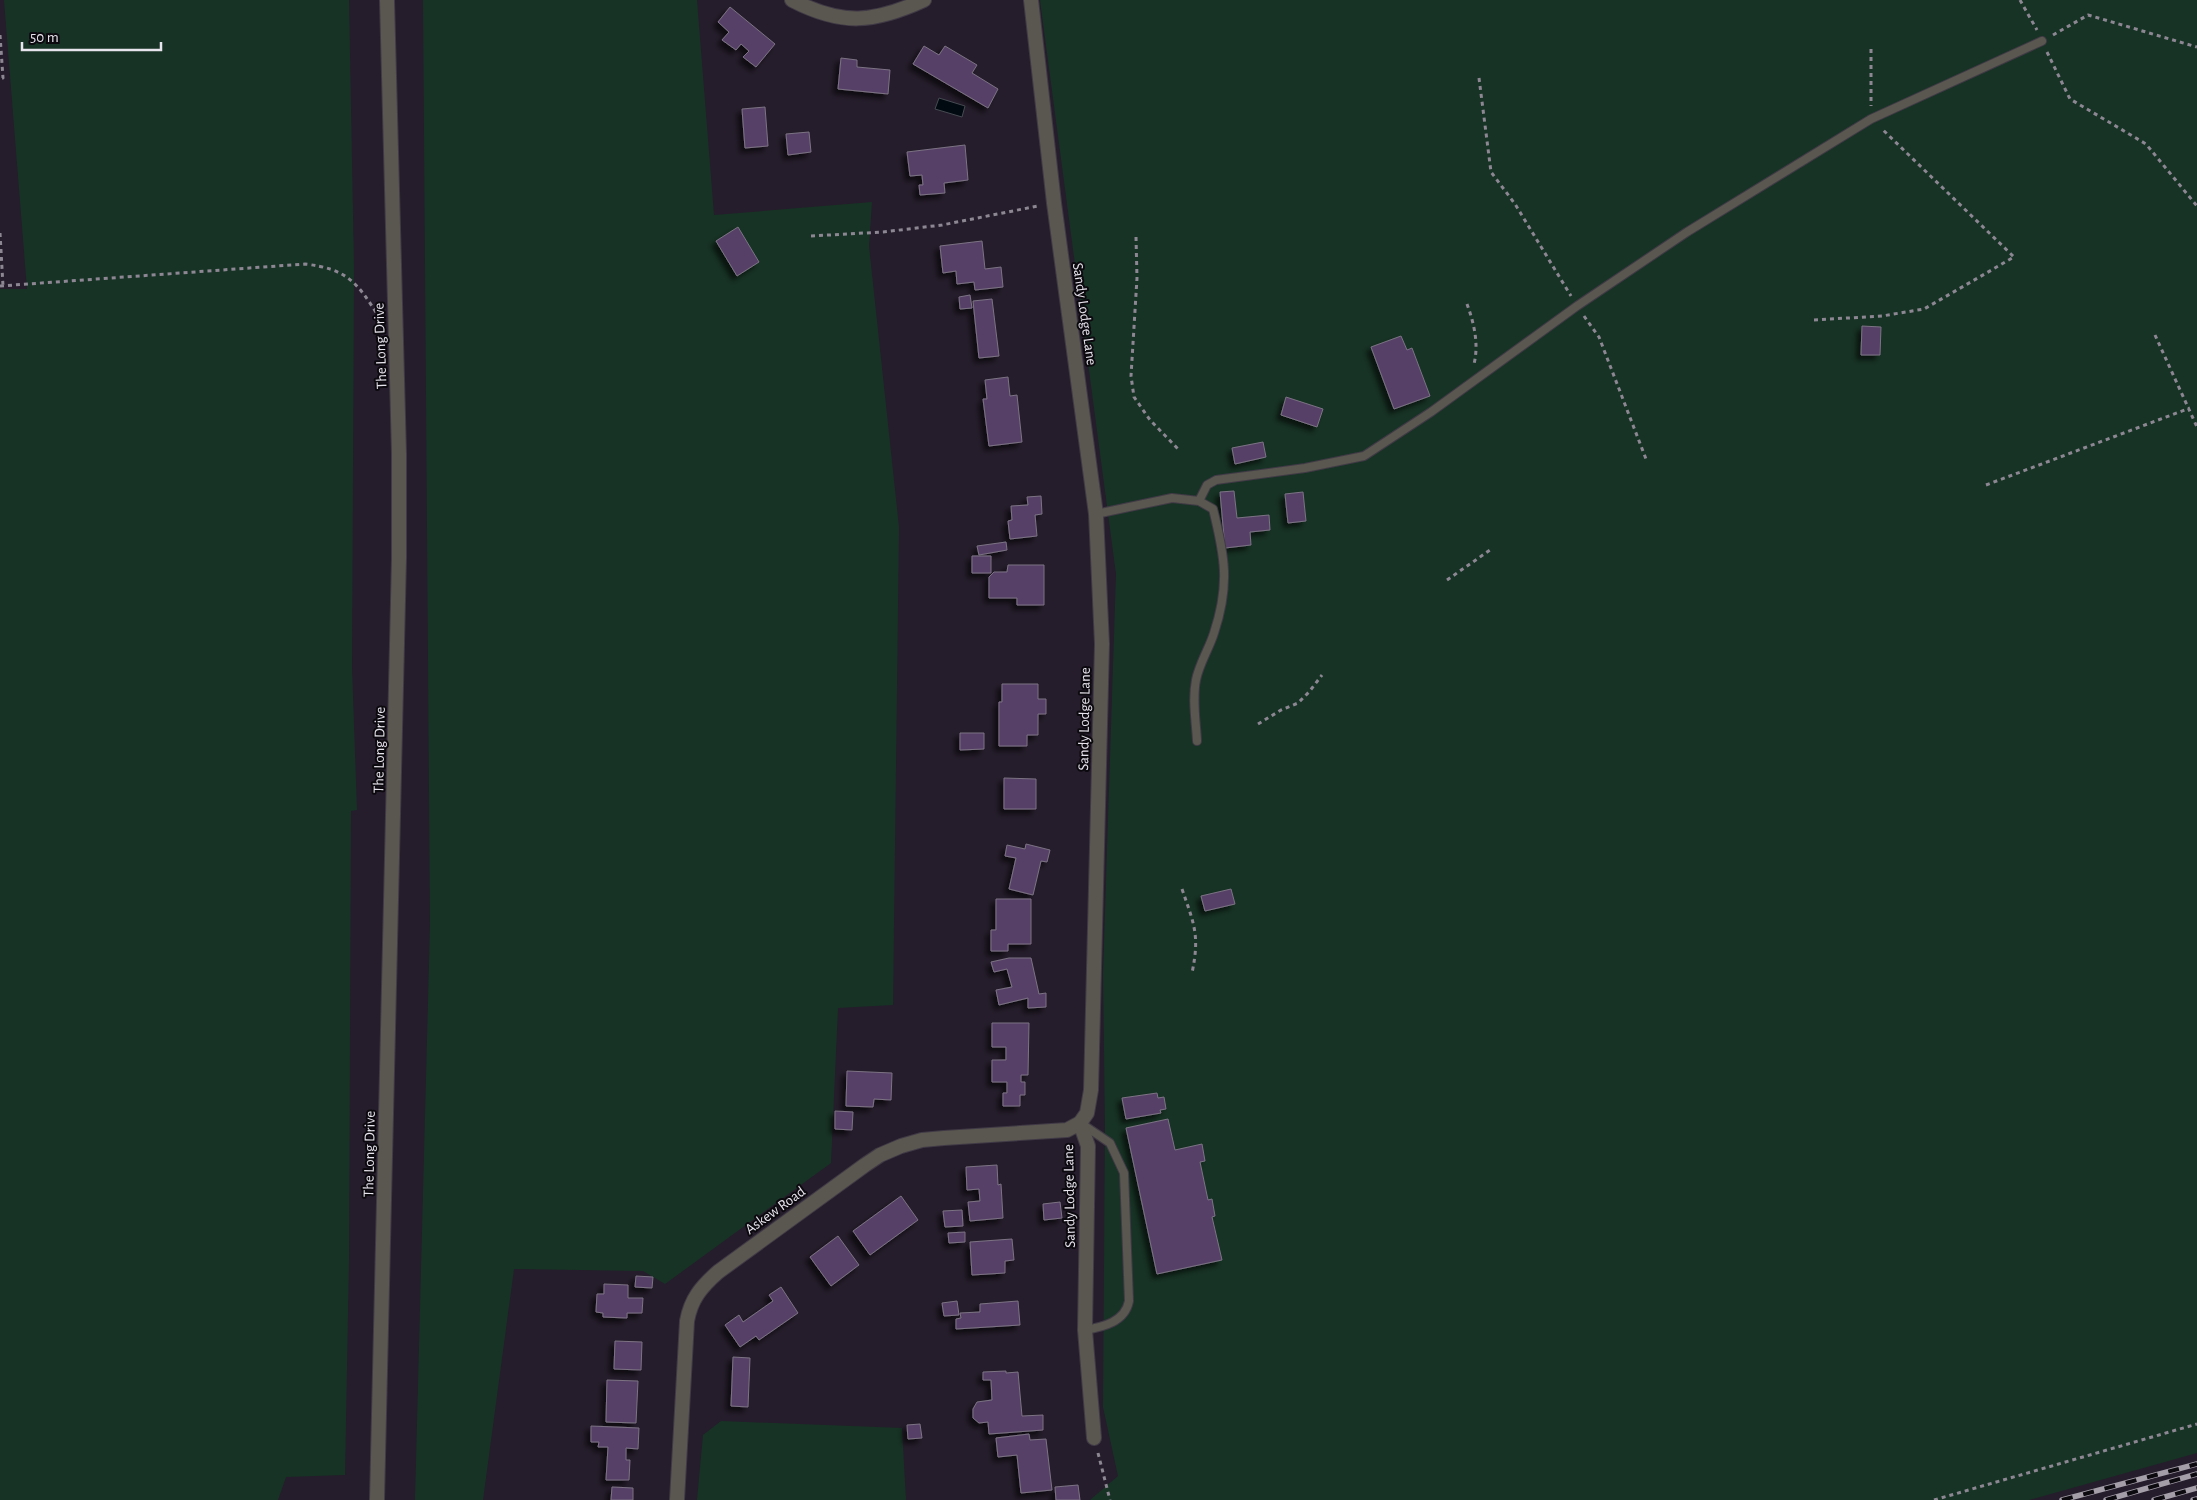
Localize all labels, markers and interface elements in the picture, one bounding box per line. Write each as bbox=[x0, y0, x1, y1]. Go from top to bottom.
scale bar bbox=[22, 20, 161, 52]
text: 50 m bbox=[30, 30, 59, 45]
street label: Sandy Lodge Lane bbox=[1070, 262, 1099, 366]
street label: The Long Drive bbox=[371, 302, 390, 389]
street label: Sandy Lodge Lane bbox=[1076, 667, 1093, 771]
street label: The Long Drive bbox=[371, 707, 388, 793]
street label: The Long Drive bbox=[361, 1111, 378, 1197]
street label: Sandy Lodge Lane bbox=[1061, 1144, 1078, 1248]
street label: Askew Road bbox=[743, 1184, 808, 1237]

